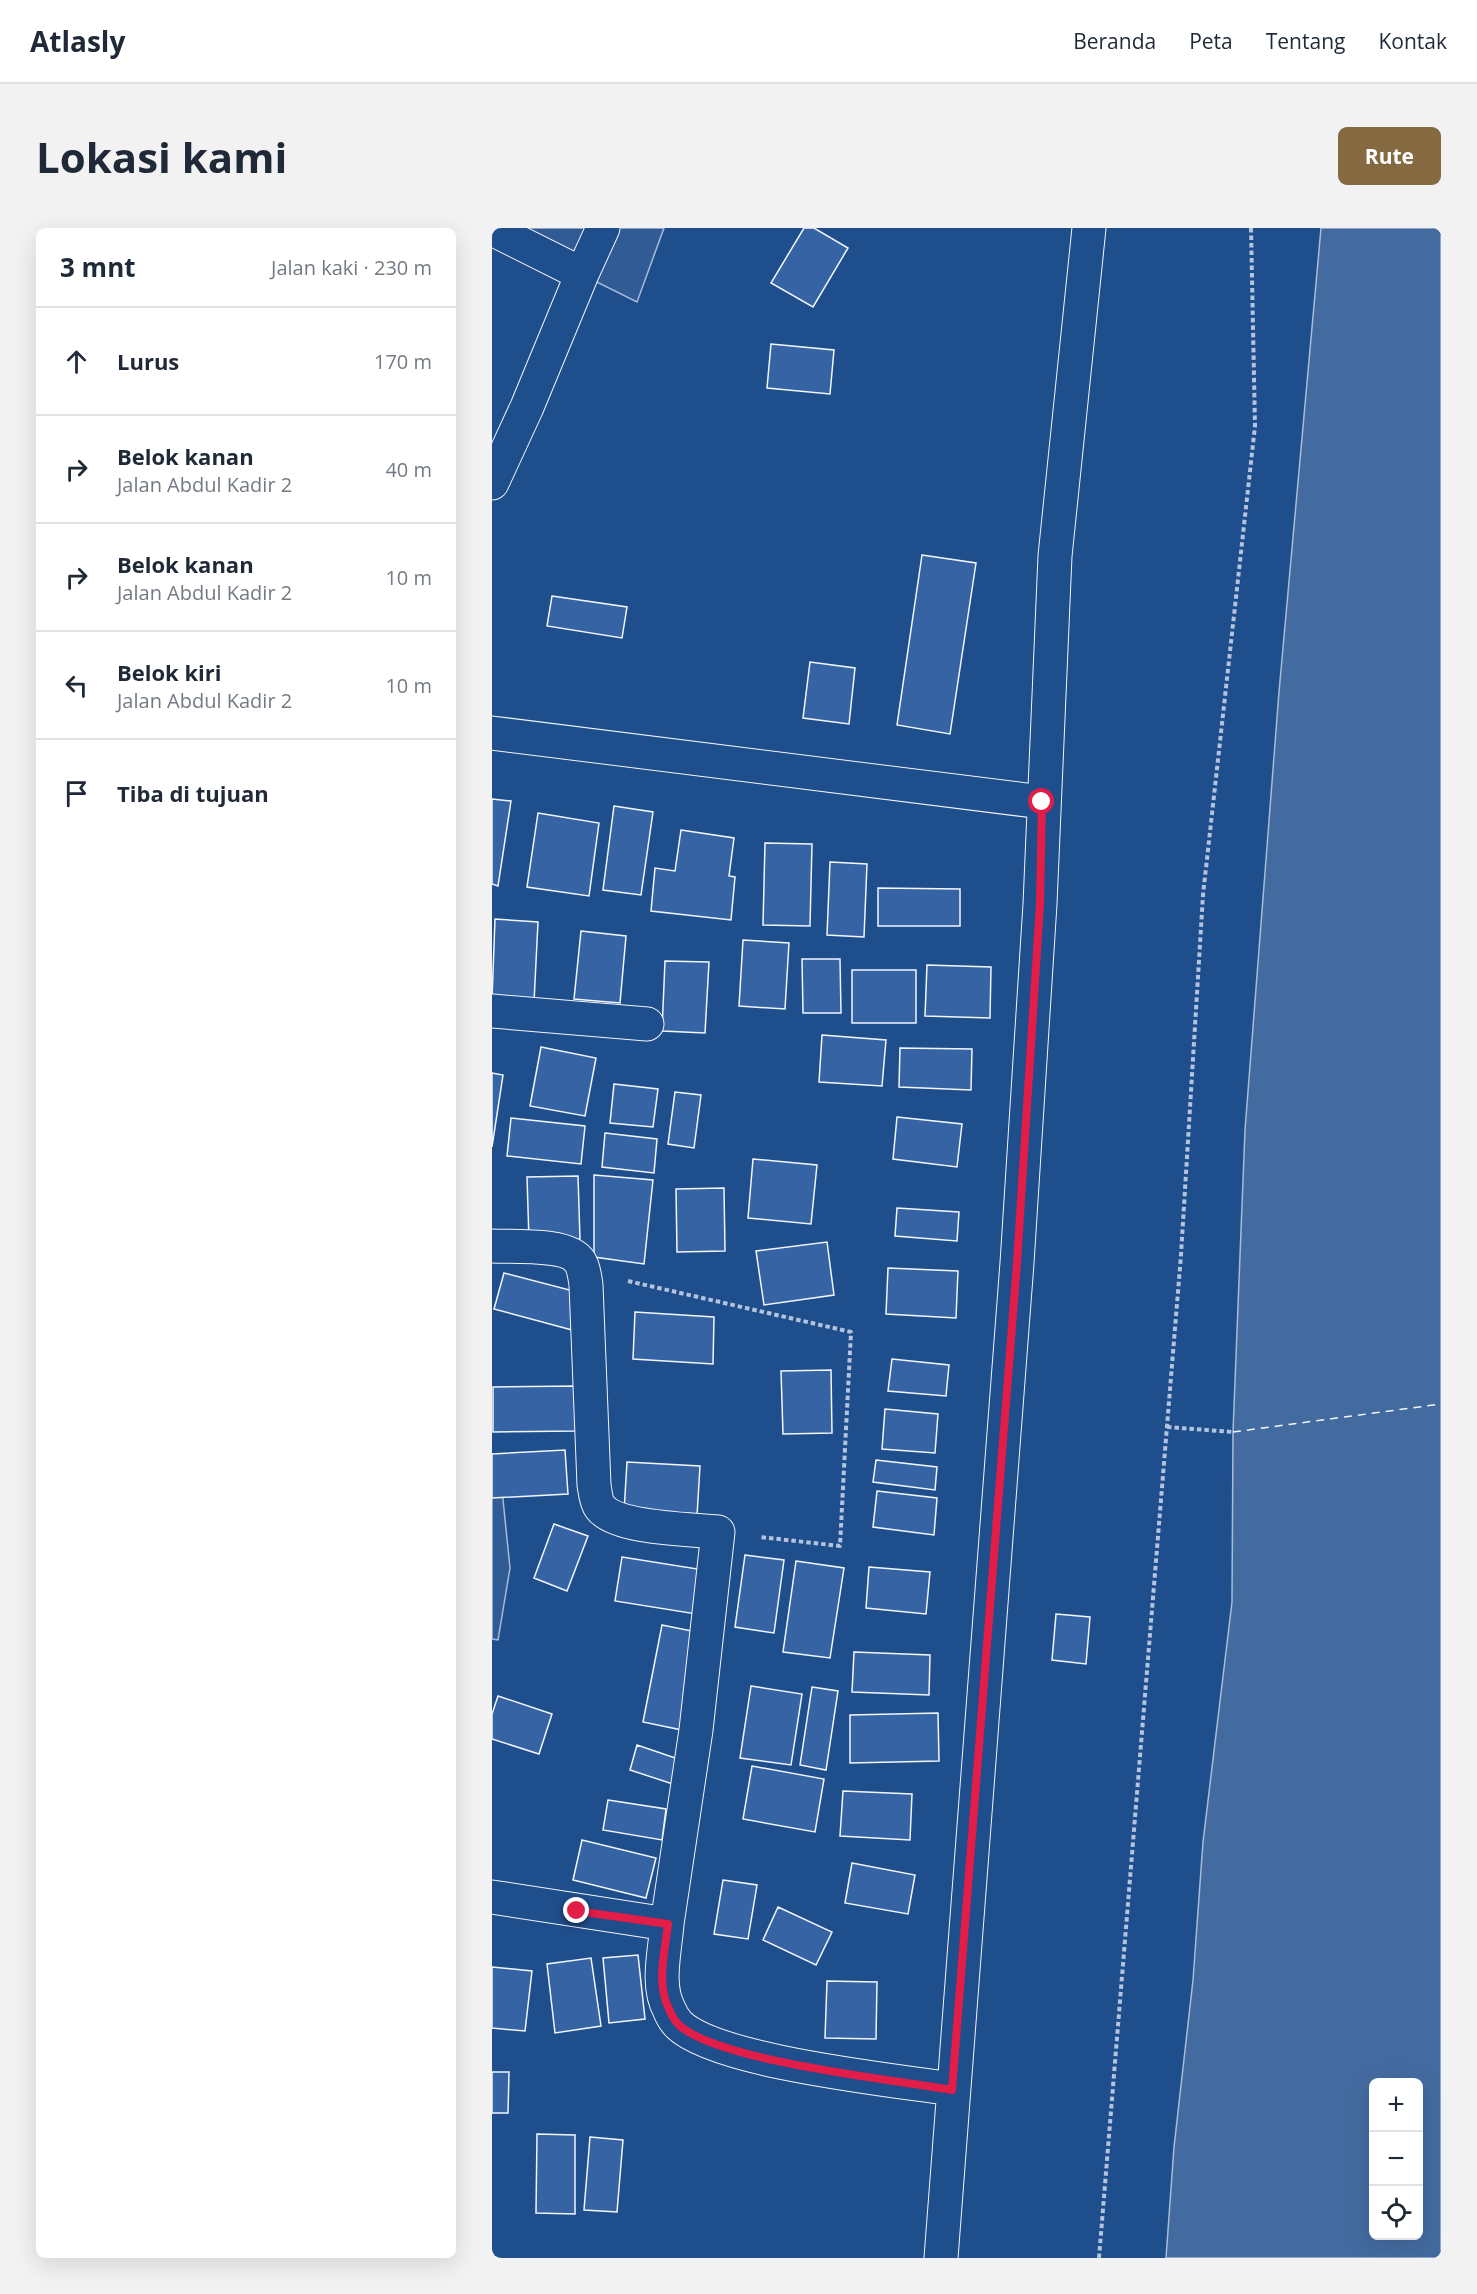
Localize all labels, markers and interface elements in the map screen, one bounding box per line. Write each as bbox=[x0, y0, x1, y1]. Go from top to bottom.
text: Atlasly bbox=[30, 22, 125, 60]
text: Beranda bbox=[1073, 27, 1156, 55]
text: Peta bbox=[1189, 27, 1233, 55]
text: Tentang bbox=[1266, 27, 1345, 55]
text: Kontak bbox=[1378, 27, 1447, 55]
button: Rute bbox=[1338, 127, 1441, 185]
text: Lokasi kami bbox=[36, 128, 287, 185]
text: 3 mnt bbox=[60, 249, 136, 285]
text: Jalan kaki · 230 m bbox=[271, 254, 432, 281]
icon: ahead bbox=[60, 345, 93, 378]
text: Lurus bbox=[117, 346, 179, 376]
text: 170 m bbox=[374, 348, 432, 375]
text: Belok kanan bbox=[117, 441, 254, 471]
icon: right bbox=[60, 453, 93, 486]
text: 40 m bbox=[385, 456, 432, 483]
text: Jalan Abdul Kadir 2 bbox=[117, 471, 292, 498]
text: Belok kanan bbox=[117, 549, 254, 579]
icon: right bbox=[60, 561, 93, 594]
text: 10 m bbox=[385, 564, 432, 591]
text: Jalan Abdul Kadir 2 bbox=[117, 579, 292, 606]
text: Belok kiri bbox=[117, 657, 222, 687]
icon: left bbox=[60, 669, 93, 702]
text: 10 m bbox=[385, 672, 432, 699]
text: Jalan Abdul Kadir 2 bbox=[117, 687, 292, 714]
icon: arrive bbox=[60, 777, 93, 810]
text: Tiba di tujuan bbox=[117, 778, 269, 808]
route start bbox=[1028, 788, 1054, 814]
route end bbox=[563, 1897, 589, 1923]
map controls bbox=[1369, 2078, 1423, 2240]
button: + bbox=[1369, 2078, 1423, 2132]
button: − bbox=[1369, 2132, 1423, 2186]
button: locate bbox=[1369, 2186, 1423, 2240]

